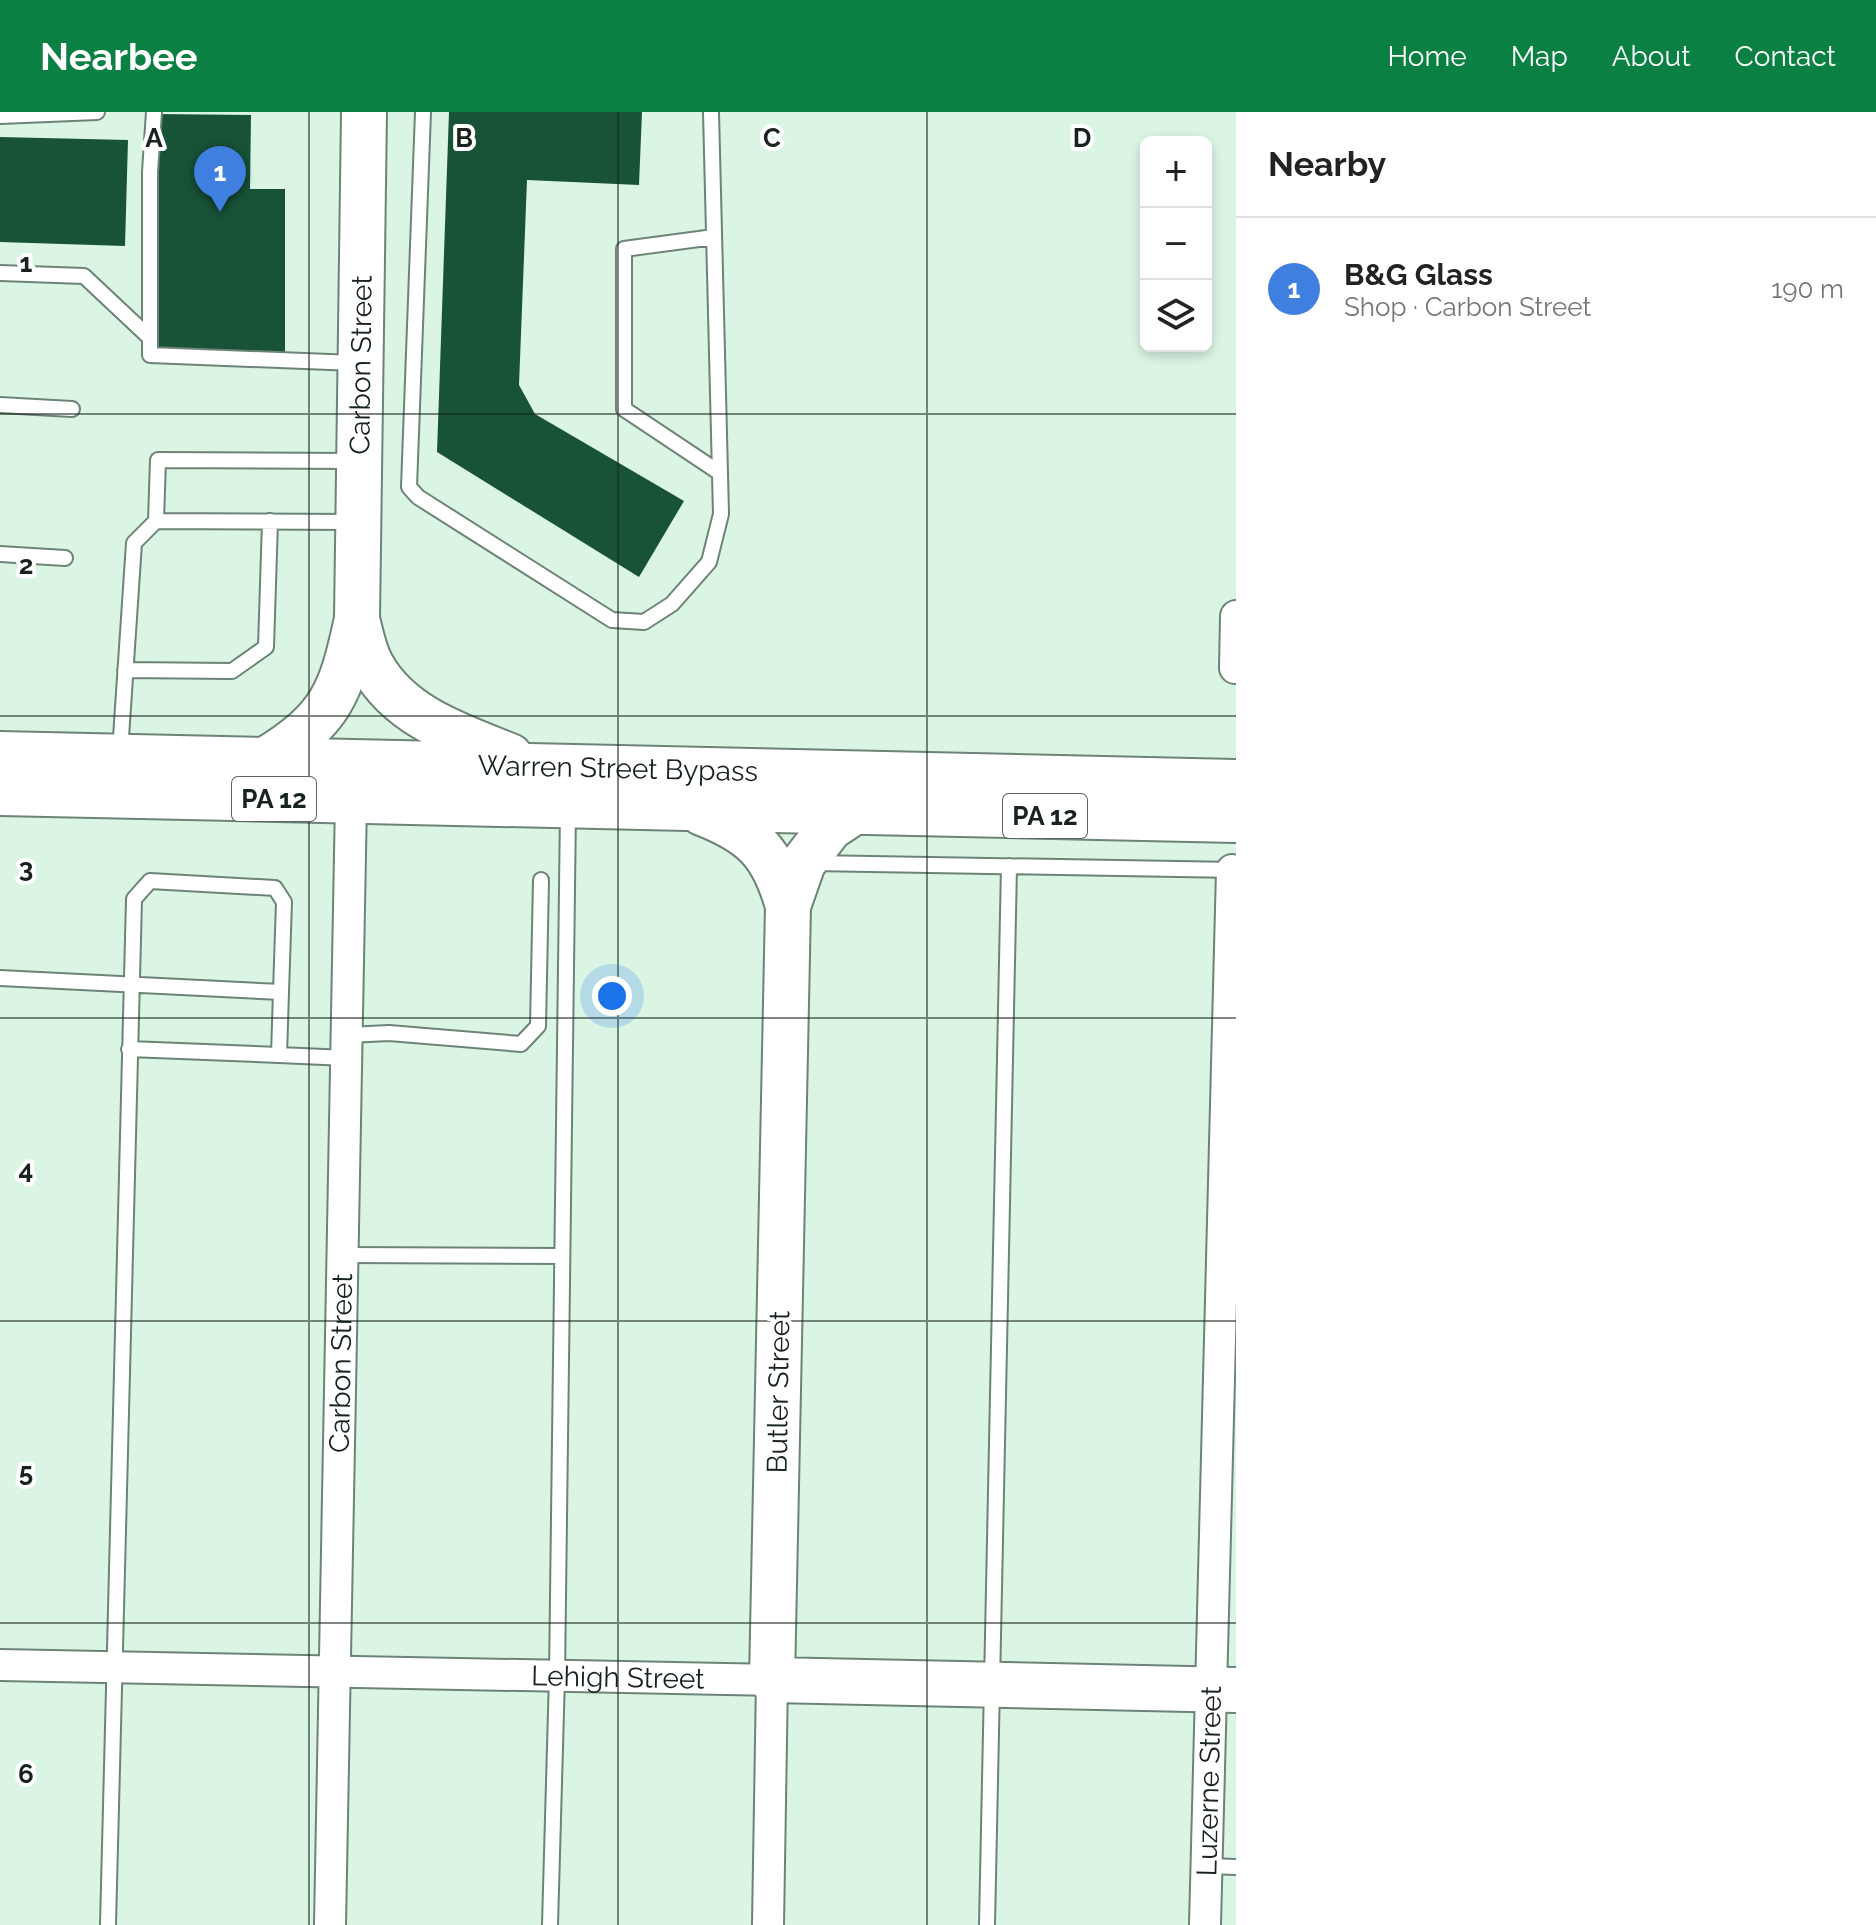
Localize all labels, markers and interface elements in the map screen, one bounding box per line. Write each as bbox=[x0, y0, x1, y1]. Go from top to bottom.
text: Nearbee bbox=[40, 34, 198, 79]
text: Home bbox=[1387, 40, 1467, 73]
text: Map bbox=[1511, 40, 1568, 73]
text: About bbox=[1612, 40, 1691, 73]
text: Contact bbox=[1735, 40, 1836, 73]
text: A bbox=[145, 123, 163, 153]
text: B bbox=[455, 123, 473, 153]
text: C bbox=[763, 123, 781, 153]
text: D bbox=[1073, 123, 1091, 153]
map controls bbox=[1140, 136, 1212, 352]
button: + bbox=[1140, 136, 1212, 208]
text: Nearby bbox=[1268, 144, 1386, 184]
pin: 1 bbox=[194, 146, 246, 212]
button: − bbox=[1140, 208, 1212, 280]
text: 1 bbox=[20, 248, 33, 278]
text: B&G Glass bbox=[1344, 257, 1493, 292]
street label: Carbon Street bbox=[343, 274, 379, 455]
text: 1 bbox=[1288, 274, 1300, 304]
text: 190 m bbox=[1771, 274, 1844, 304]
button: layers bbox=[1140, 280, 1212, 352]
text: Shop · Carbon Street bbox=[1344, 292, 1591, 322]
text: 2 bbox=[19, 550, 33, 580]
street label: Warren Street Bypass bbox=[477, 749, 758, 788]
road number: PA 12 bbox=[232, 777, 316, 821]
road number: PA 12 bbox=[1003, 794, 1087, 838]
text: 3 bbox=[19, 853, 33, 883]
your location bbox=[592, 976, 632, 1016]
text: 4 bbox=[19, 1155, 33, 1185]
street label: Carbon Street bbox=[323, 1273, 359, 1453]
street label: Butler Street bbox=[761, 1310, 796, 1474]
text: 5 bbox=[19, 1457, 33, 1487]
street label: Lehigh Street bbox=[531, 1659, 705, 1696]
street label: Luzerne Street bbox=[1190, 1685, 1228, 1877]
text: 6 bbox=[18, 1759, 34, 1789]

